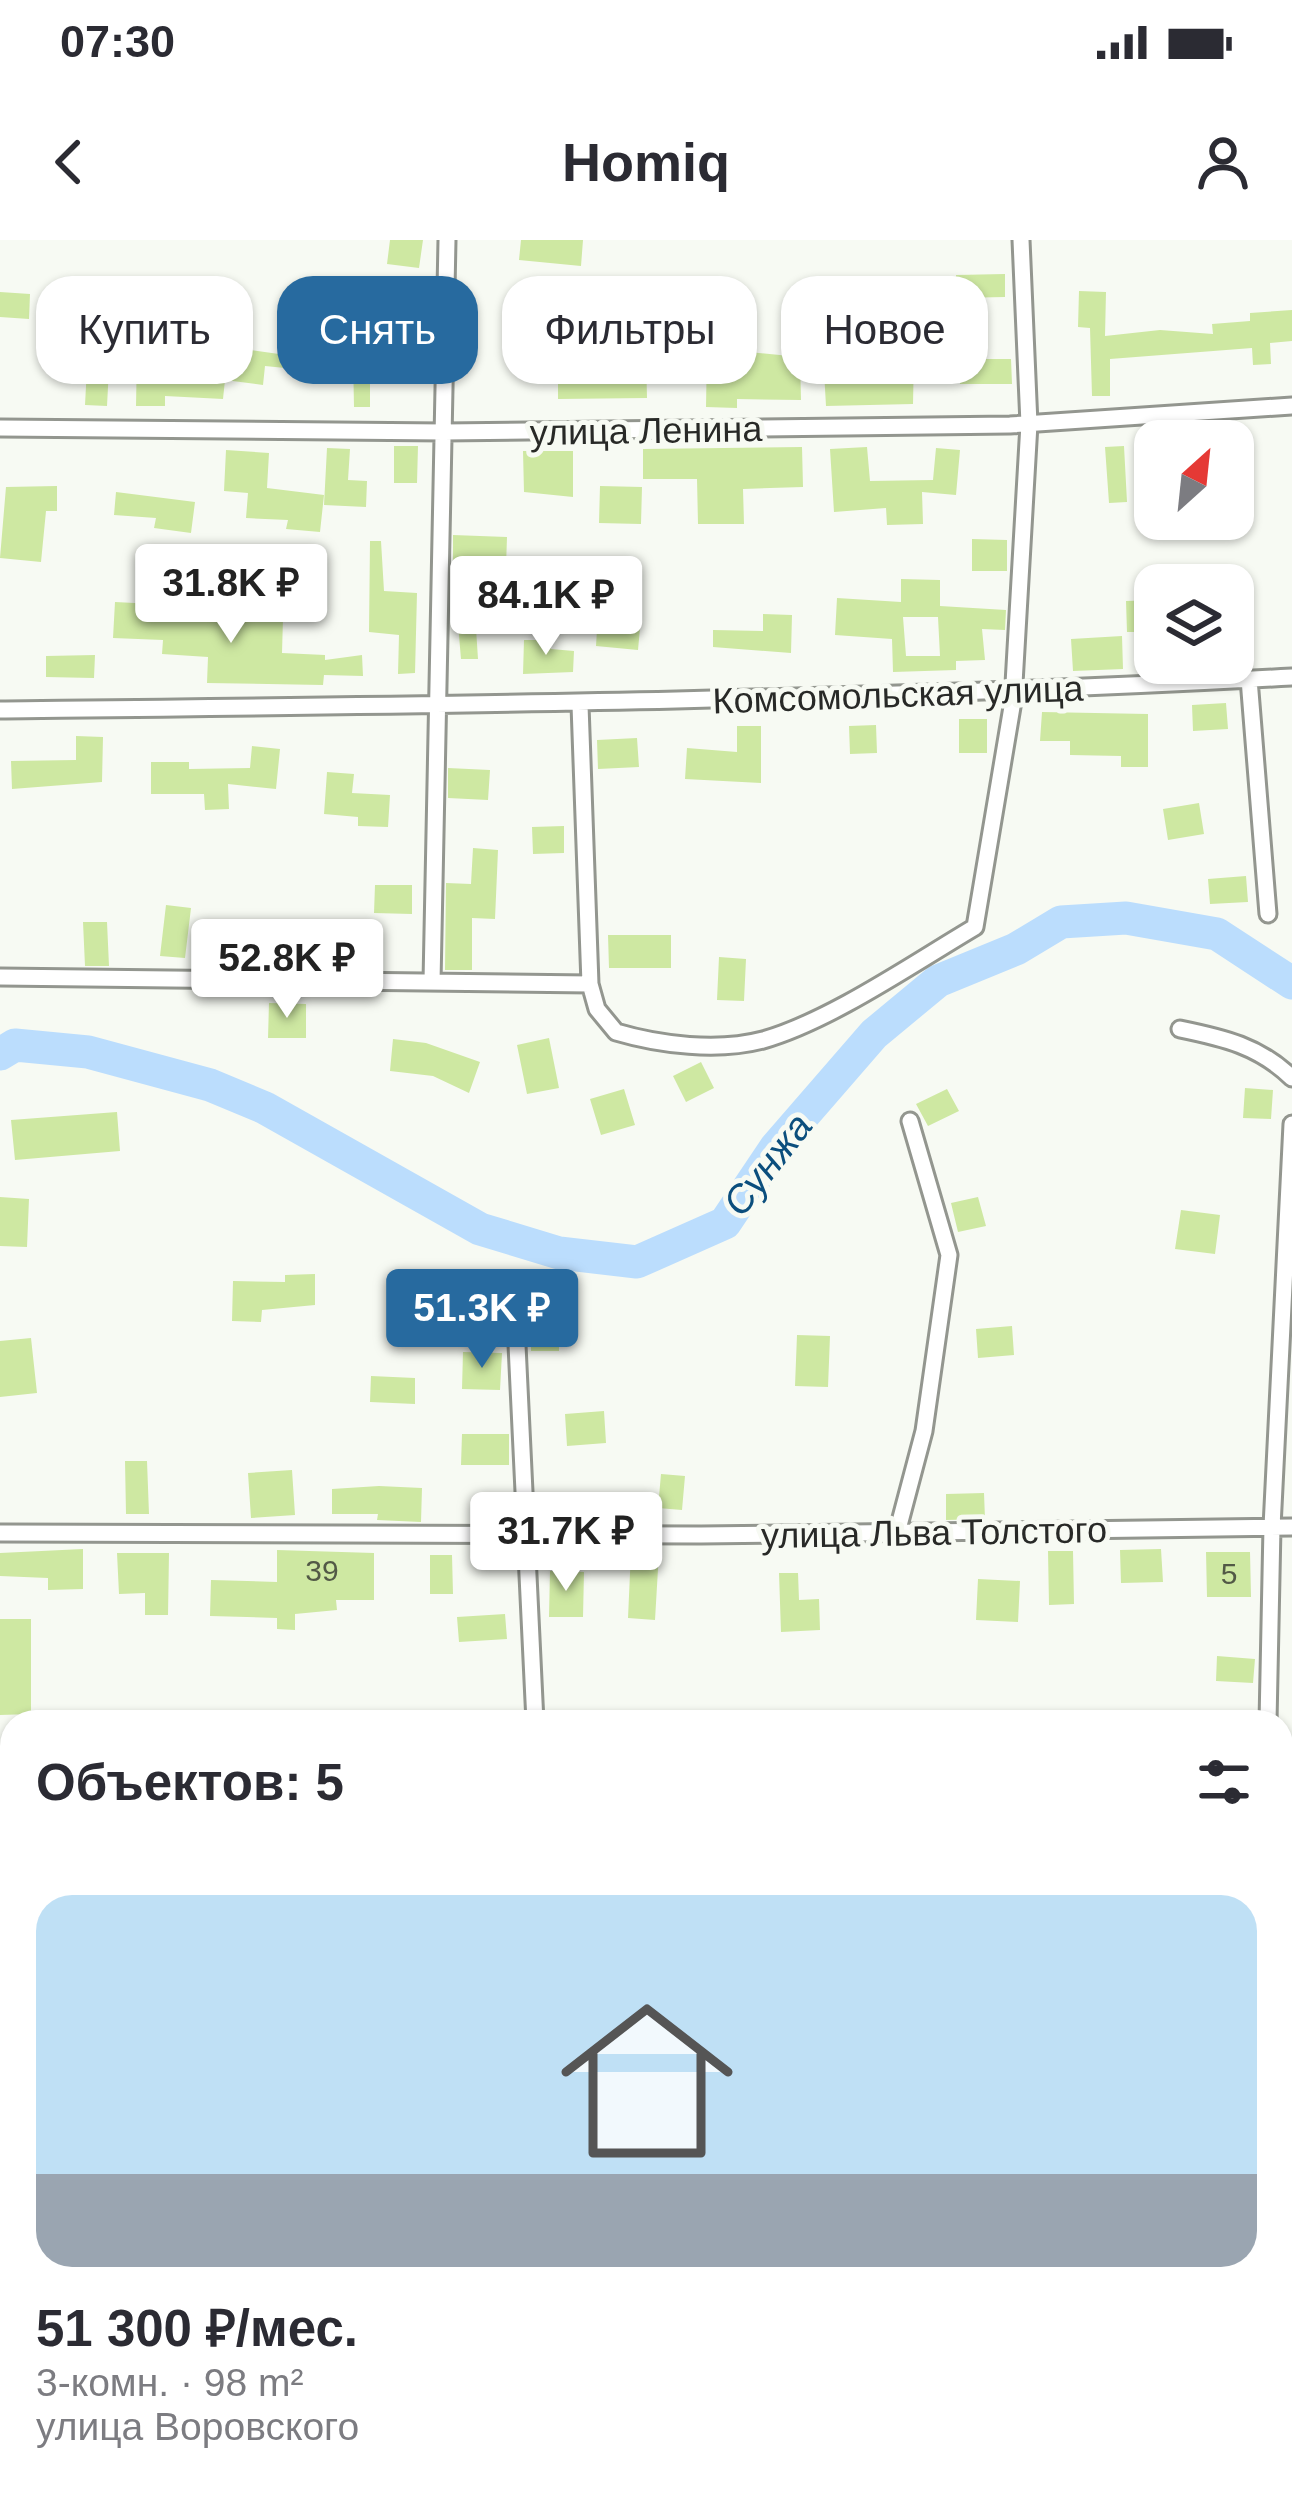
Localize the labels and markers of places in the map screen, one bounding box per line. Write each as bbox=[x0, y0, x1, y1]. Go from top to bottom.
pin: 31.8K ₽ bbox=[120, 544, 342, 646]
pin: 84.1K ₽ bbox=[435, 556, 657, 658]
pin: 52.8K ₽ bbox=[176, 919, 398, 1021]
pin: 51.3K ₽ bbox=[371, 1269, 593, 1371]
pin: 31.7K ₽ bbox=[455, 1492, 677, 1594]

